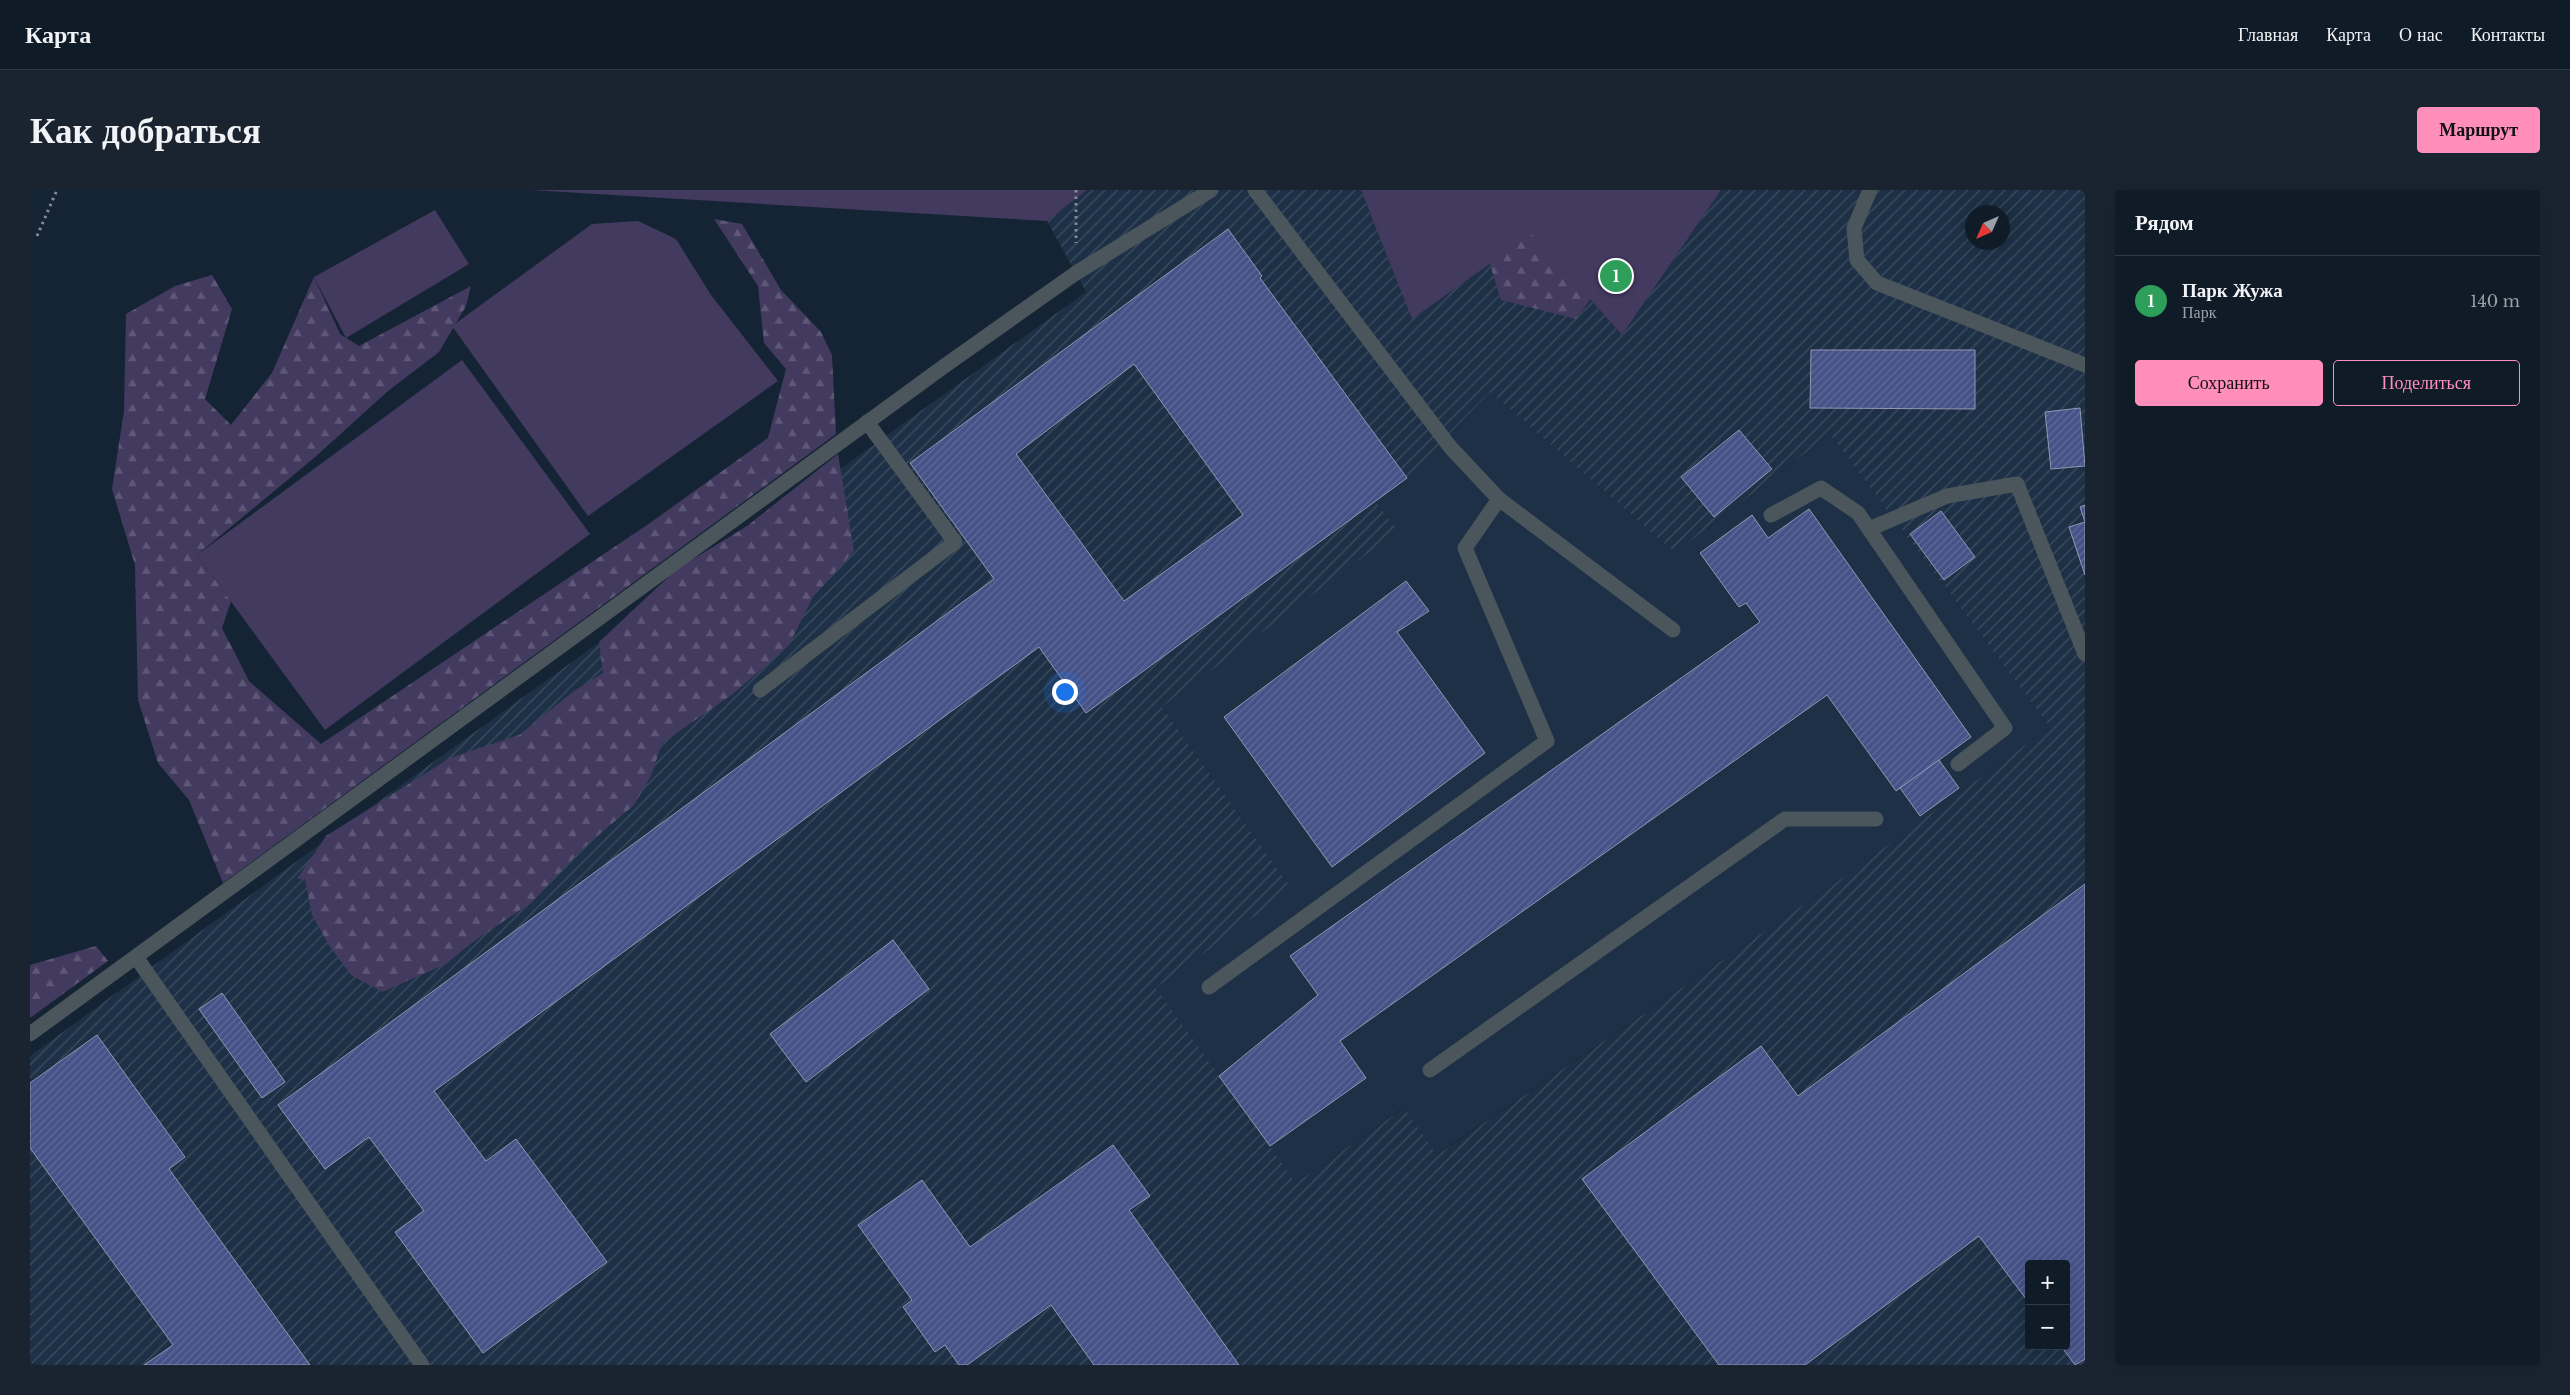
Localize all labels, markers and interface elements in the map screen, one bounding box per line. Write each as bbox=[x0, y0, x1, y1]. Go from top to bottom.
text: Карта bbox=[25, 20, 91, 49]
text: Главная bbox=[2238, 24, 2298, 46]
text: Карта bbox=[2326, 24, 2371, 46]
text: О нас bbox=[2399, 24, 2443, 46]
text: Контакты bbox=[2471, 24, 2545, 46]
button: Маршрут bbox=[2417, 107, 2540, 153]
text: Как добраться bbox=[30, 109, 261, 152]
north arrow bbox=[1965, 205, 2010, 250]
text: Рядом bbox=[2135, 210, 2194, 236]
pin: 1 bbox=[1600, 257, 1632, 295]
text: Парк Жужа bbox=[2182, 279, 2283, 302]
text: 1 bbox=[2148, 291, 2154, 311]
text: 140 m bbox=[2470, 291, 2520, 311]
text: Парк bbox=[2182, 302, 2216, 322]
button: Сохранить bbox=[2135, 360, 2323, 406]
button: Поделиться bbox=[2333, 360, 2520, 406]
your location bbox=[1052, 679, 1078, 705]
map controls bbox=[2025, 1260, 2070, 1350]
button: + bbox=[2025, 1260, 2070, 1305]
button: − bbox=[2025, 1305, 2070, 1350]

